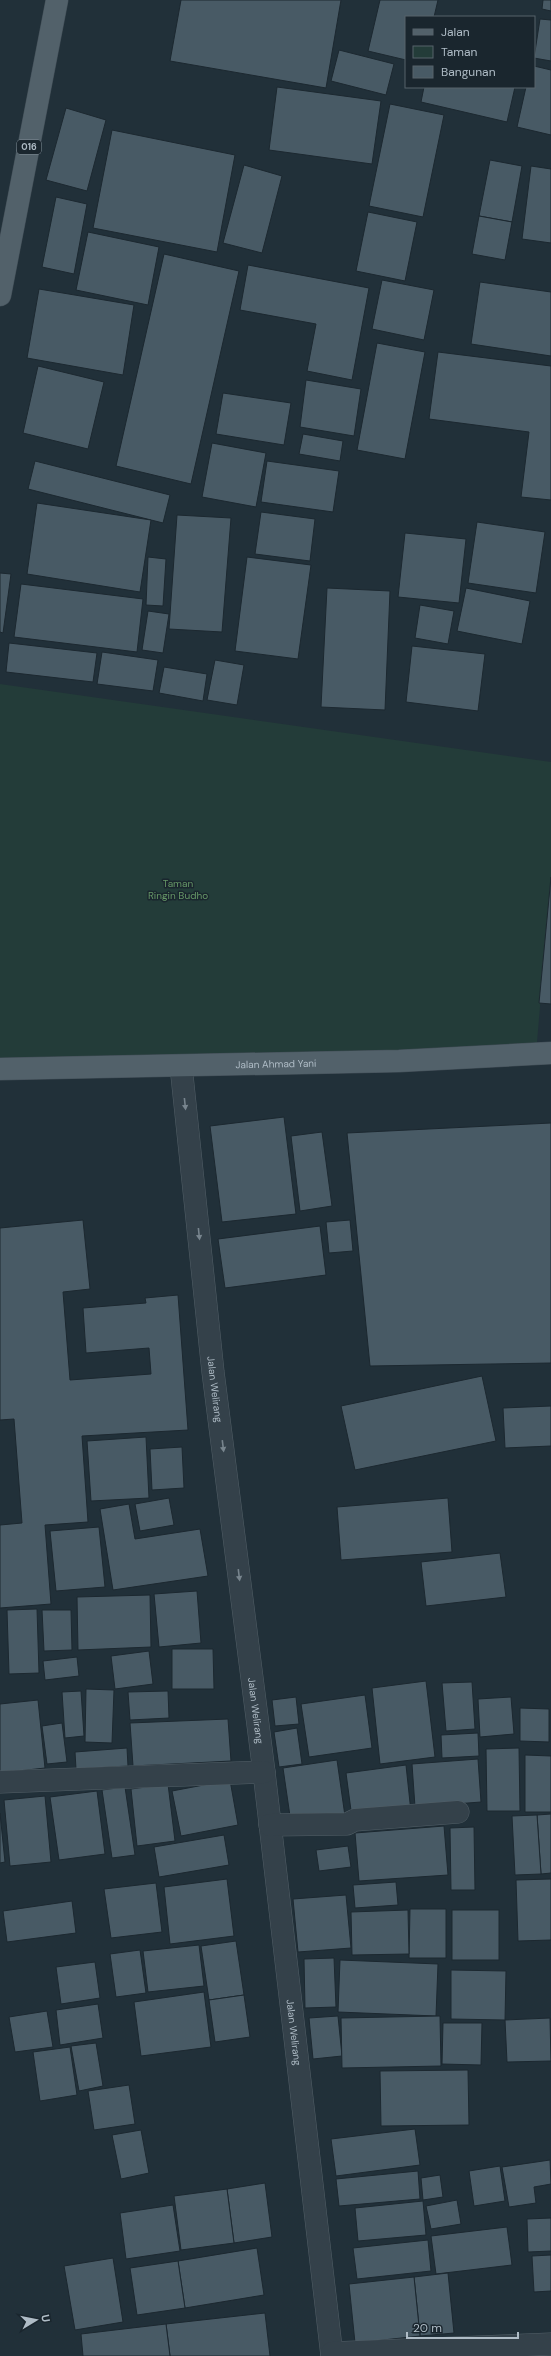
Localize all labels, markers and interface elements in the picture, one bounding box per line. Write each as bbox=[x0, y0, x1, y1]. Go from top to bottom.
legend bbox=[405, 16, 535, 88]
text: Jalan bbox=[441, 24, 470, 40]
text: Taman bbox=[441, 44, 478, 60]
text: Bangunan bbox=[441, 64, 496, 80]
road number: 016 bbox=[17, 140, 41, 154]
park label: Taman Ringin Budho bbox=[148, 877, 208, 902]
street label: Jalan Ahmad Yani bbox=[235, 1057, 317, 1071]
one-way arrow bbox=[182, 1098, 189, 1110]
one-way arrow bbox=[196, 1228, 202, 1240]
street label: Jalan Welirang bbox=[204, 1356, 225, 1424]
one-way arrow bbox=[220, 1440, 226, 1452]
one-way arrow bbox=[236, 1569, 242, 1581]
street label: Jalan Welirang bbox=[245, 1677, 266, 1745]
street label: Jalan Welirang bbox=[284, 1999, 304, 2067]
north arrow bbox=[16, 2300, 56, 2340]
text: U bbox=[38, 2313, 53, 2323]
scale bar bbox=[407, 2314, 518, 2340]
text: 20 m bbox=[413, 2320, 442, 2336]

